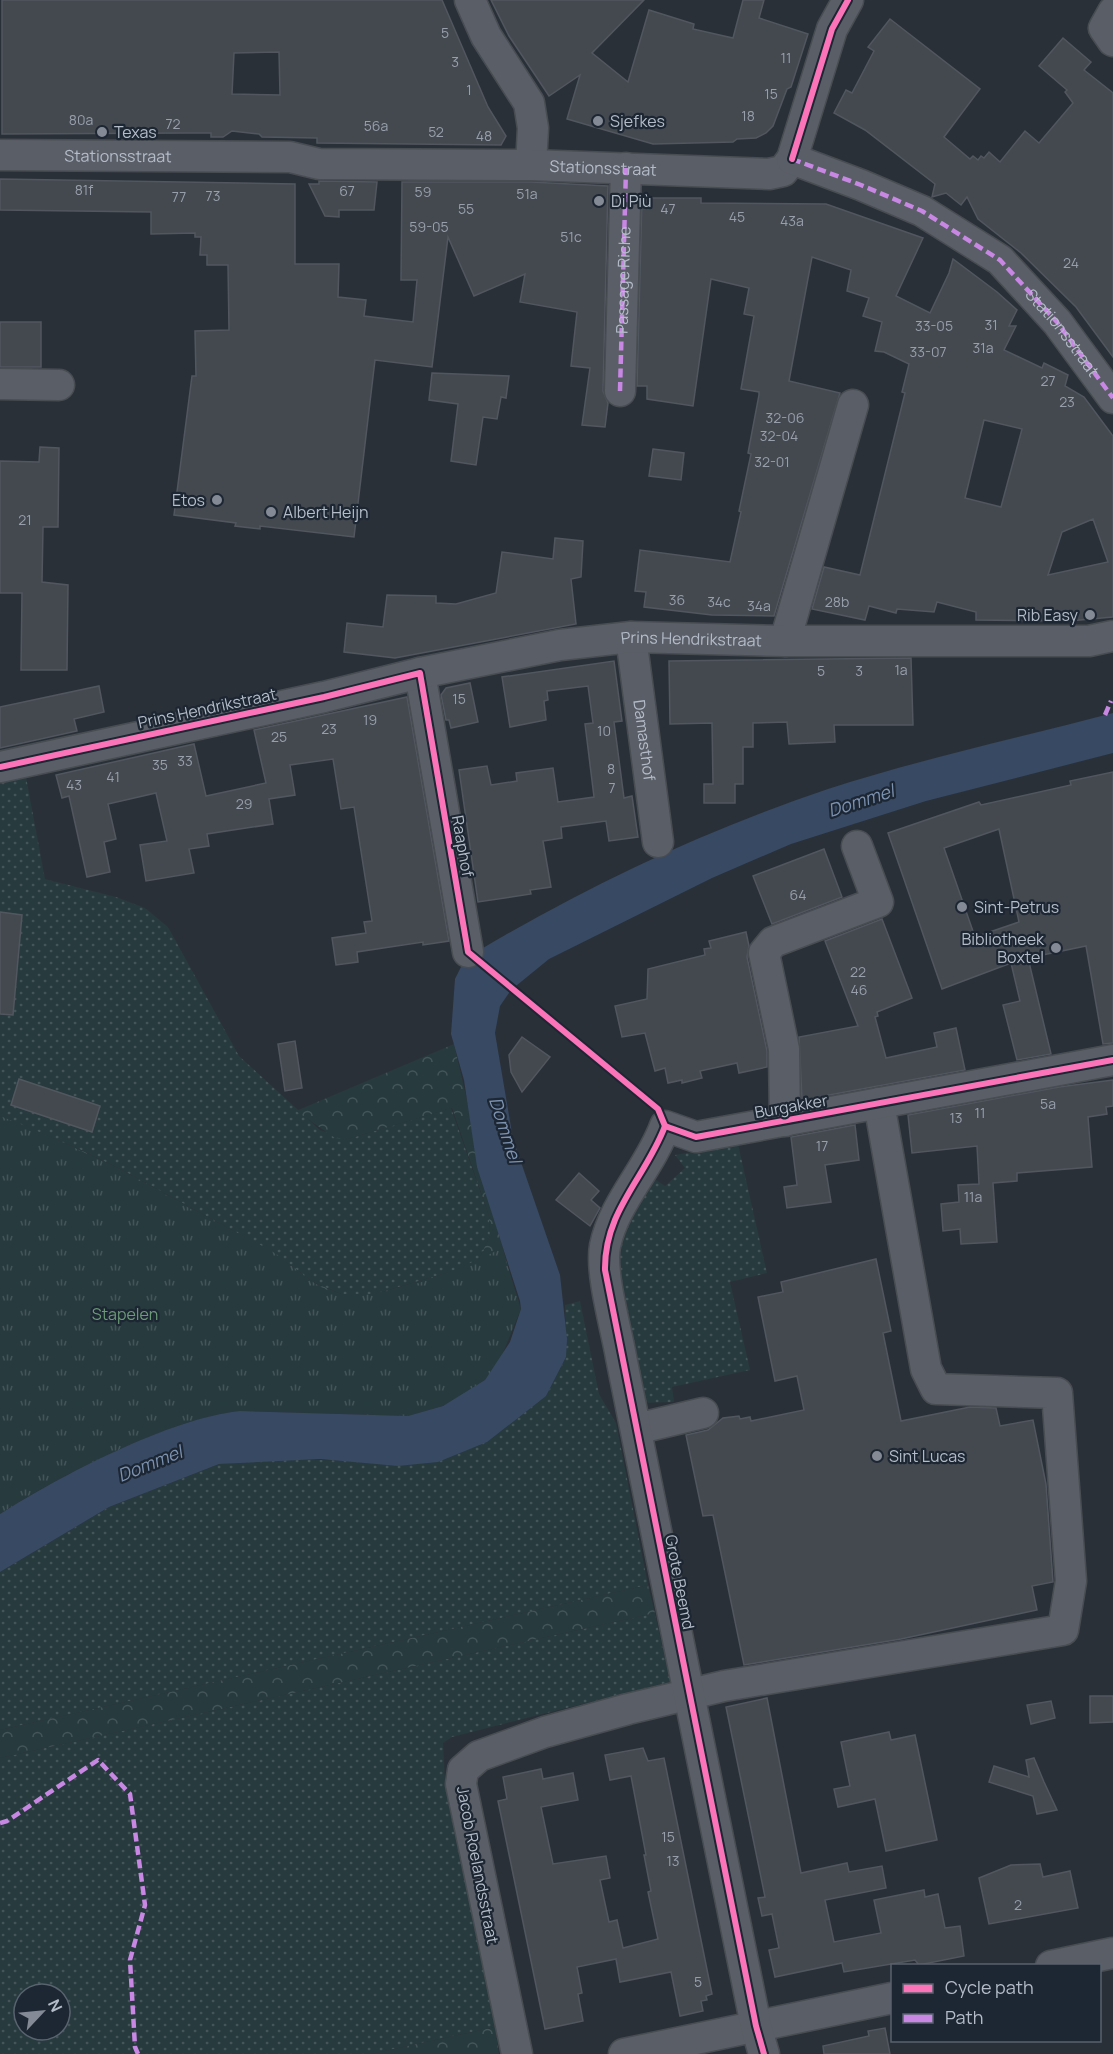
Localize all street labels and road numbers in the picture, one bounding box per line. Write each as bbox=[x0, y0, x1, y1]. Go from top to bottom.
street label: Stationsstraat bbox=[64, 144, 172, 167]
street label: Stationsstraat bbox=[549, 155, 657, 181]
street label: Passage Riche bbox=[611, 226, 635, 334]
street label: Stationsstraat bbox=[1020, 284, 1105, 381]
street label: Prins Hendrikstraat bbox=[620, 626, 762, 651]
street label: Prins Hendrikstraat bbox=[136, 683, 278, 733]
street label: Damasthof bbox=[628, 698, 661, 782]
street label: Raaphof bbox=[447, 814, 479, 879]
street label: Burgakker bbox=[753, 1089, 830, 1123]
street label: Grote Beemd bbox=[660, 1533, 700, 1631]
street label: Jacob Roelandsstraat bbox=[452, 1784, 504, 1946]

